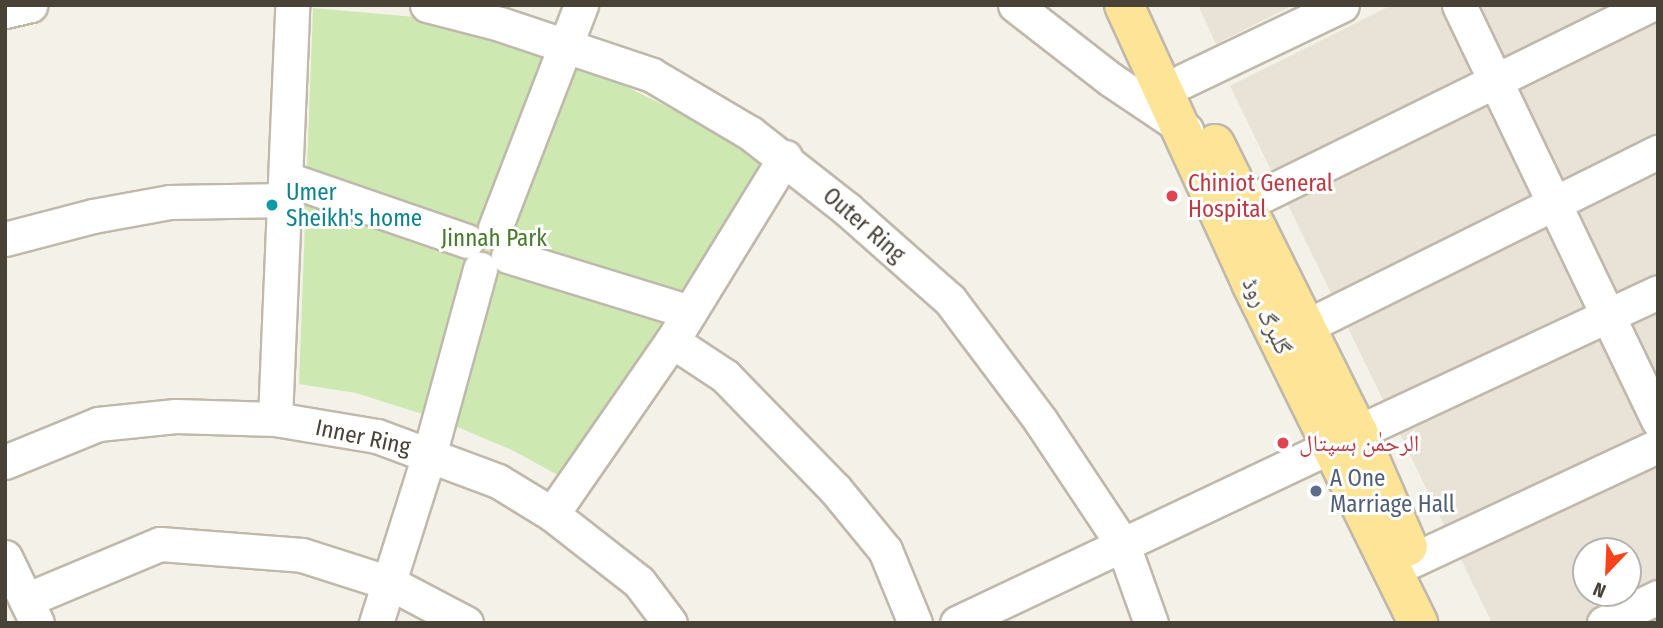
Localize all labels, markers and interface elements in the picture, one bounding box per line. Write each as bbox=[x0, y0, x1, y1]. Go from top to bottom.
place label: Chiniot General Hospital bbox=[1188, 169, 1333, 223]
place label: Umer Sheikh's home bbox=[286, 178, 422, 232]
street label: Outer Ring bbox=[817, 182, 911, 268]
marker: Chiniot General Hospital bbox=[1162, 186, 1182, 206]
marker: Umer Sheikh's home bbox=[264, 197, 280, 213]
park label: Jinnah Park bbox=[441, 224, 547, 252]
street label: گلبرگ روڈ bbox=[1237, 273, 1297, 359]
street label: Inner Ring bbox=[313, 413, 413, 461]
place label: الرحمٰن ہسپتال bbox=[1299, 429, 1419, 457]
marker: الرحمٰن ہسپتال bbox=[1273, 433, 1293, 453]
place label: A One Marriage Hall bbox=[1330, 464, 1455, 518]
marker: A One Marriage Hall bbox=[1308, 483, 1324, 499]
north arrow bbox=[1572, 537, 1642, 607]
text: N bbox=[1590, 577, 1609, 603]

